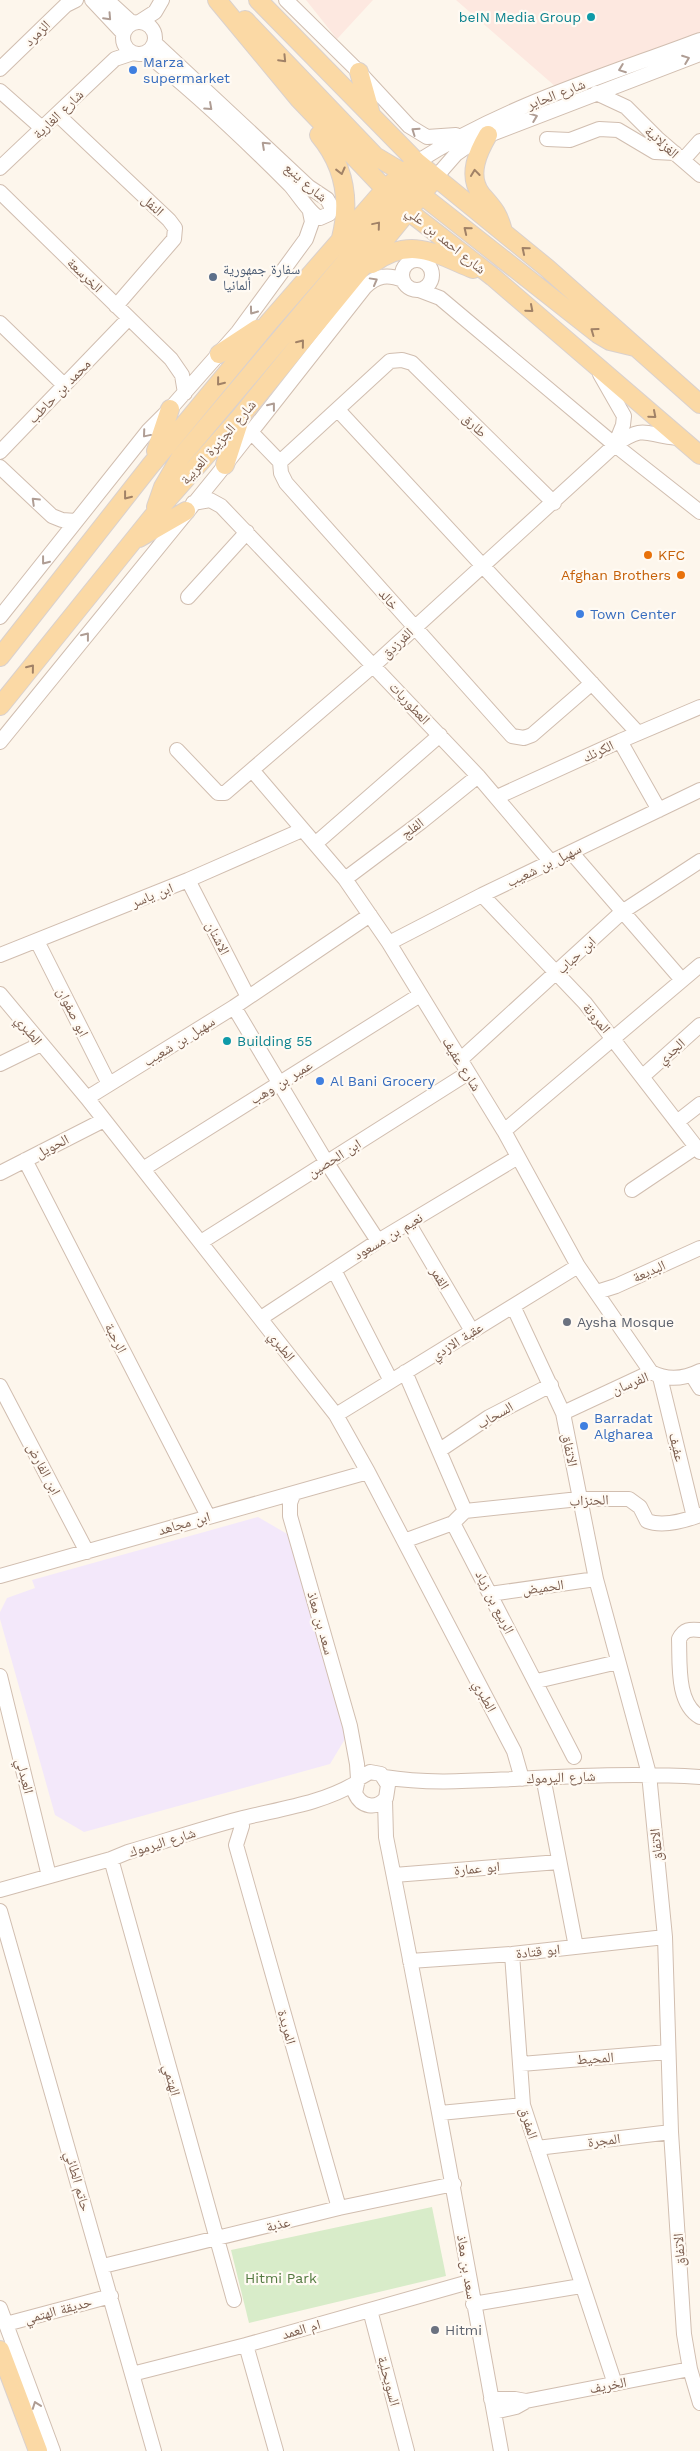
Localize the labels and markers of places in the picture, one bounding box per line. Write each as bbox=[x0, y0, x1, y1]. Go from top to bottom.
place label: beIN Media Group bbox=[459, 9, 581, 25]
marker: beIN Media Group bbox=[585, 11, 597, 23]
place label: Marza supermarket bbox=[143, 54, 230, 86]
marker: Marza supermarket bbox=[127, 64, 139, 76]
place label: سفارة جمهورية ألمانيا bbox=[223, 261, 300, 293]
marker: سفارة جمهورية ألمانيا bbox=[207, 271, 219, 283]
place label: KFC bbox=[658, 547, 685, 563]
marker: KFC bbox=[642, 549, 654, 561]
place label: Afghan Brothers bbox=[561, 567, 671, 583]
marker: Afghan Brothers bbox=[675, 569, 687, 581]
place label: Town Center bbox=[590, 606, 676, 622]
marker: Town Center bbox=[574, 608, 586, 620]
place label: Building 55 bbox=[237, 1033, 312, 1049]
marker: Building 55 bbox=[221, 1035, 233, 1047]
place label: Al Bani Grocery bbox=[330, 1073, 436, 1089]
marker: Al Bani Grocery bbox=[314, 1075, 326, 1087]
place label: Aysha Mosque bbox=[577, 1314, 674, 1330]
marker: Aysha Mosque bbox=[561, 1316, 573, 1328]
place label: Barradat Algharea bbox=[594, 1410, 653, 1442]
marker: Barradat Algharea bbox=[578, 1420, 590, 1432]
place label: Hitmi bbox=[445, 2322, 482, 2338]
marker: Hitmi bbox=[429, 2324, 441, 2336]

